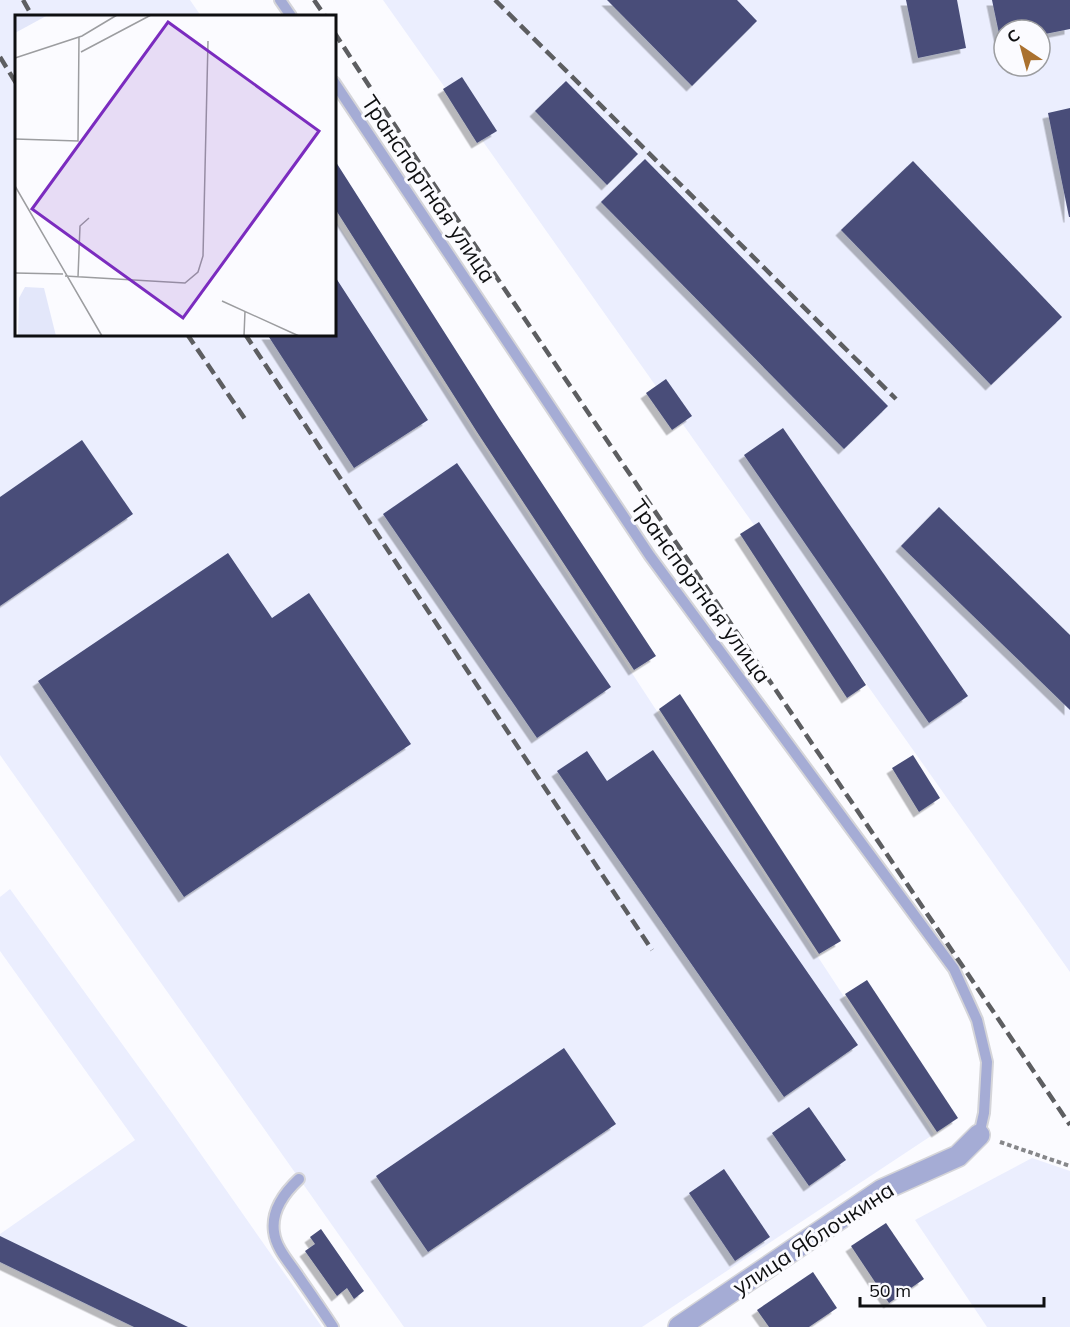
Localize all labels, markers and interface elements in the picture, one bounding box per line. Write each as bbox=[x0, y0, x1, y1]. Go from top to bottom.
inset map bbox=[15, 15, 336, 336]
north arrow bbox=[992, 18, 1052, 78]
text: С bbox=[1003, 25, 1024, 47]
street label: Транспортная улица bbox=[356, 90, 502, 288]
street label: Транспортная улица bbox=[625, 494, 777, 688]
street label: улица Яблочкина bbox=[727, 1175, 899, 1301]
scale bar bbox=[860, 1270, 1044, 1308]
text: 50 m bbox=[869, 1279, 911, 1302]

